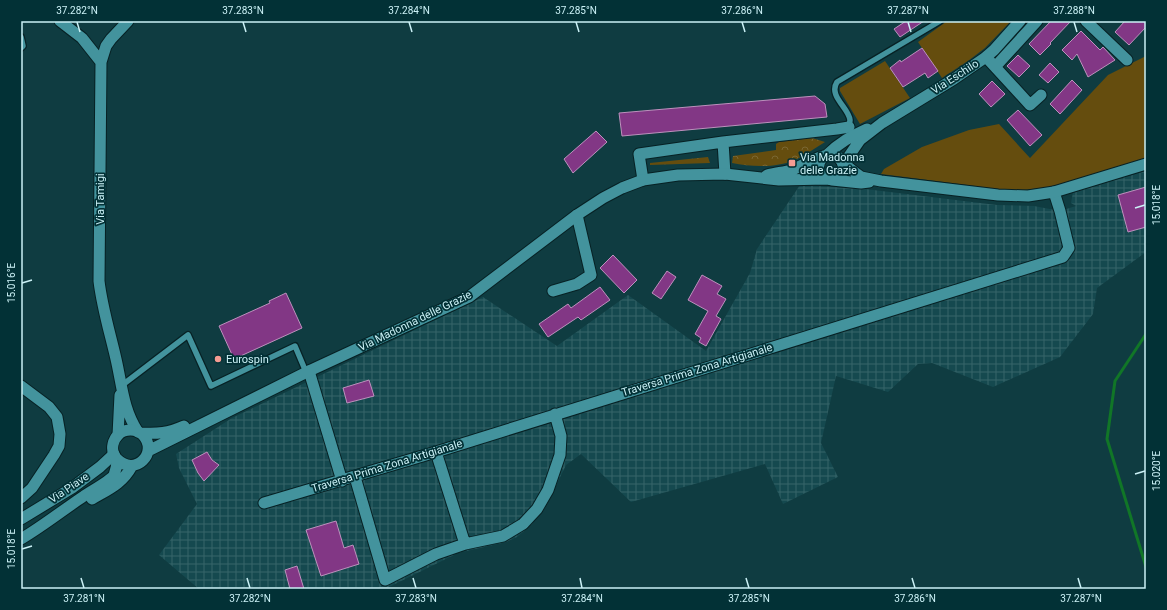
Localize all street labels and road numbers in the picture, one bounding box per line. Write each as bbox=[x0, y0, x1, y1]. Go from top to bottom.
street label: Via Eschilo bbox=[929, 57, 981, 97]
street label: Via Tamigi bbox=[94, 173, 107, 225]
street label: Via Madonna delle Grazie bbox=[356, 288, 474, 354]
street label: Traversa Prima Zona Artigianale bbox=[620, 341, 774, 399]
street label: Traversa Prima Zona Artigianale bbox=[310, 437, 464, 495]
street label: Via Piave bbox=[47, 470, 91, 506]

